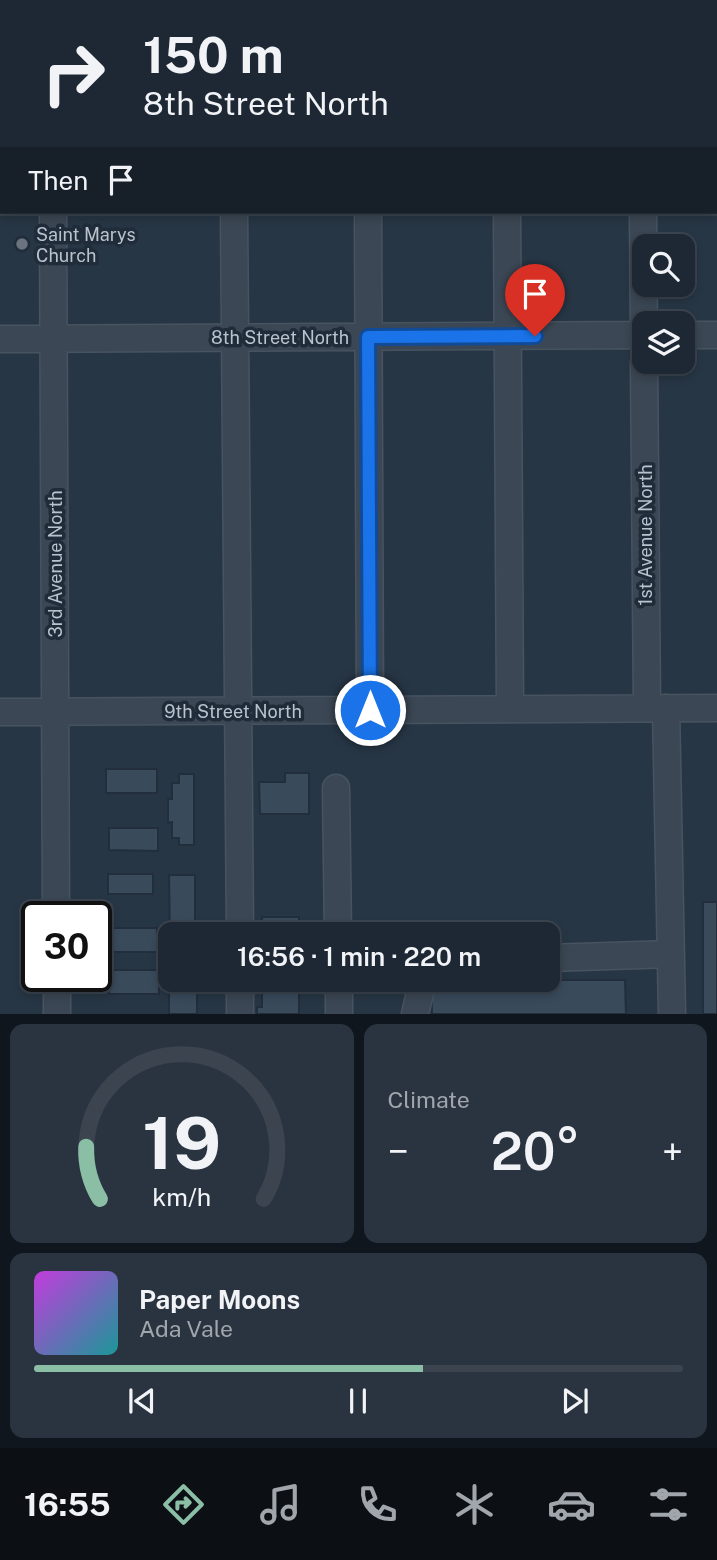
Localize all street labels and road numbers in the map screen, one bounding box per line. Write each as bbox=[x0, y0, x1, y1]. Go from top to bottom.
street label: 8th Street North bbox=[211, 327, 349, 348]
street label: 1st Avenue North bbox=[635, 464, 656, 606]
street label: 3rd Avenue North bbox=[45, 490, 66, 638]
street label: 9th Street North bbox=[164, 701, 302, 722]

